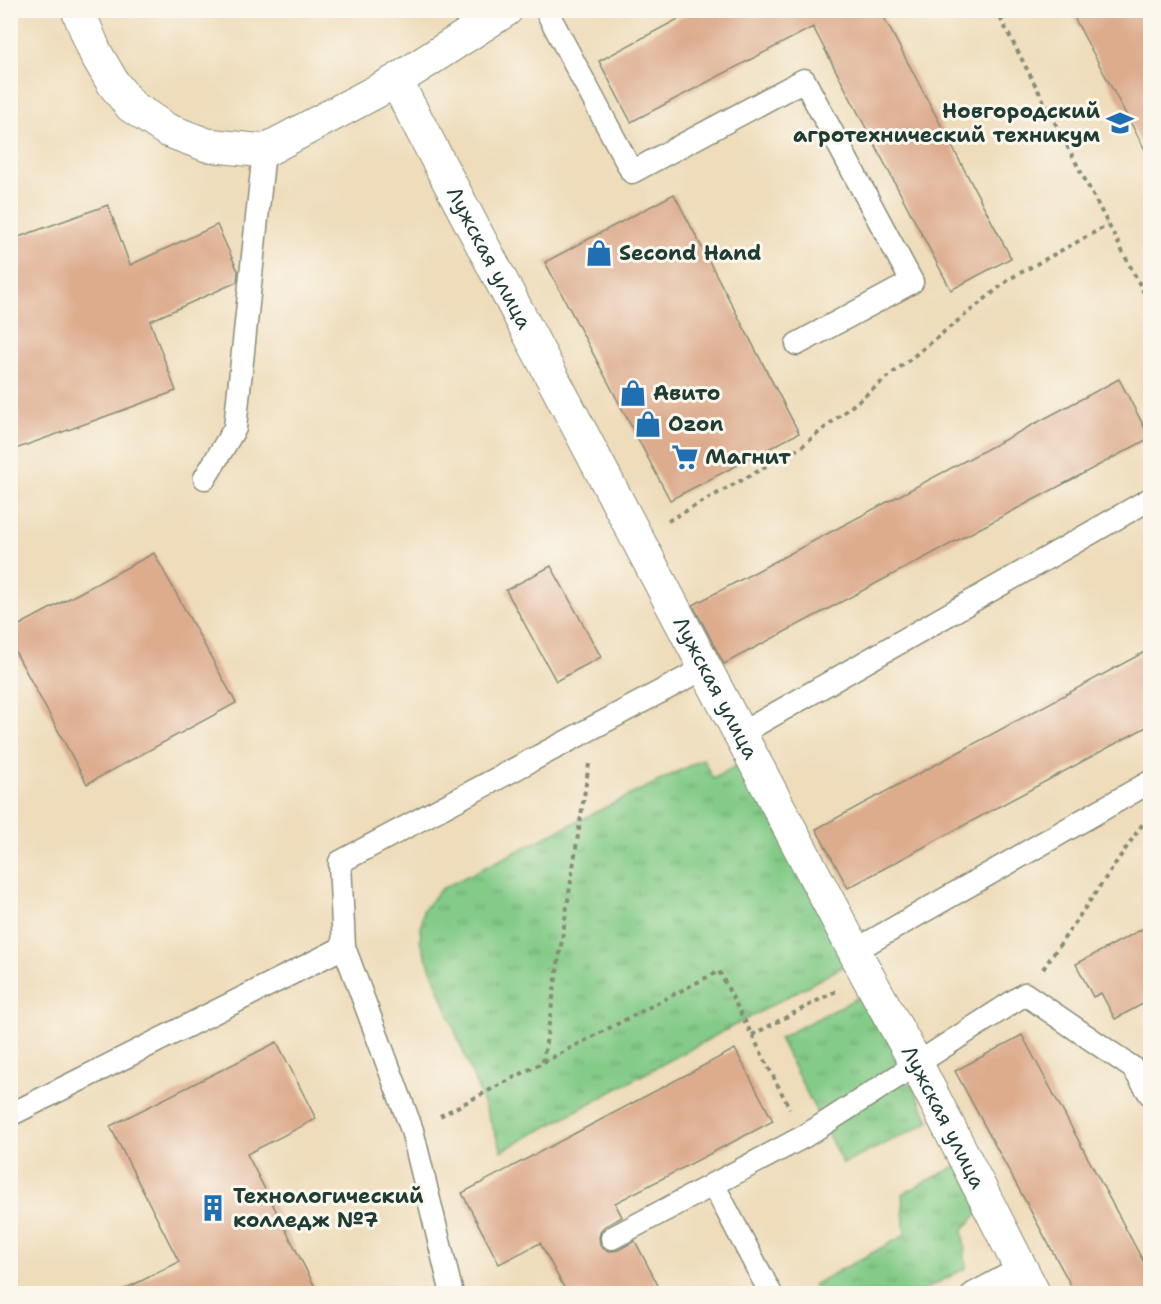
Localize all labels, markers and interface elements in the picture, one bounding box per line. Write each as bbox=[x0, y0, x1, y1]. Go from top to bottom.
place label: Новгородский агротехнический техникум bbox=[793, 97, 1101, 149]
school or university icon: Новгородский агротехнический техникум bbox=[1105, 108, 1135, 138]
street label: Лужская улица bbox=[440, 182, 538, 334]
shop icon: Second Hand bbox=[584, 238, 614, 268]
place label: Second Hand bbox=[619, 239, 761, 267]
shop icon: Авито bbox=[618, 378, 648, 408]
place label: Авито bbox=[653, 379, 720, 407]
shop icon: Ozon bbox=[633, 409, 663, 439]
place label: Ozon bbox=[668, 410, 723, 438]
supermarket icon: Магнит bbox=[670, 442, 700, 472]
place label: Магнит bbox=[705, 443, 791, 471]
street label: Лужская улица bbox=[667, 612, 765, 764]
street label: Лужская улица bbox=[895, 1041, 992, 1194]
place label: Технологический колледж №7 bbox=[233, 1182, 424, 1234]
building icon: Технологический колледж №7 bbox=[198, 1193, 228, 1223]

